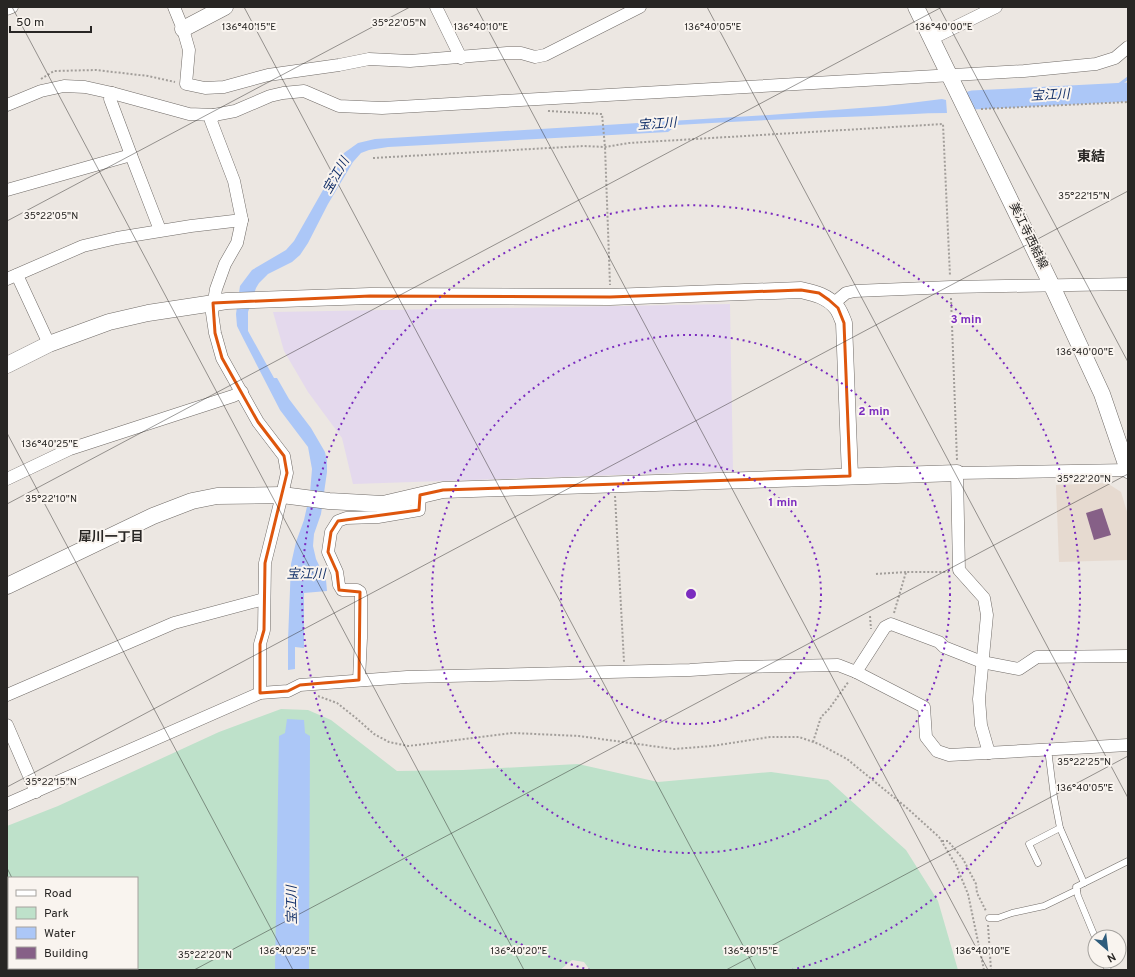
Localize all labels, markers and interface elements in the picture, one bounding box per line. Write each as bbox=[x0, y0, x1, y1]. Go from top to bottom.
scale bar bbox=[10, 8, 91, 34]
text: 50 m bbox=[16, 15, 44, 31]
text: 35°22'05"N bbox=[372, 17, 426, 30]
text: 136°40'15"E bbox=[222, 21, 276, 34]
text: 136°40'10"E bbox=[454, 21, 508, 34]
text: 136°40'05"E bbox=[684, 21, 742, 34]
text: 136°40'00"E bbox=[915, 21, 973, 34]
water label: 宝江川 bbox=[1030, 87, 1072, 105]
water label: 宝江川 bbox=[637, 116, 679, 134]
district label: 東結 bbox=[1077, 149, 1105, 166]
water label: 宝江川 bbox=[320, 153, 355, 197]
text: 35°22'15"N bbox=[1058, 190, 1110, 203]
street label: 美江寺西結線 bbox=[1005, 200, 1051, 272]
text: 35°22'05"N bbox=[24, 210, 78, 223]
text: 3 min bbox=[950, 312, 982, 328]
text: 136°40'00"E bbox=[1056, 346, 1114, 359]
text: 2 min bbox=[858, 404, 890, 420]
text: 136°40'25"E bbox=[22, 438, 78, 451]
text: 35°22'20"N bbox=[1057, 473, 1111, 486]
text: 35°22'10"N bbox=[25, 493, 77, 506]
text: 1 min bbox=[769, 495, 797, 511]
district label: 犀川一丁目 bbox=[78, 529, 144, 546]
water label: 宝江川 bbox=[286, 567, 327, 583]
centre of rings bbox=[684, 587, 698, 601]
text: 35°22'25"N bbox=[1057, 756, 1111, 769]
text: 35°22'15"N bbox=[25, 776, 77, 789]
text: 136°40'05"E bbox=[1056, 782, 1114, 795]
legend bbox=[8, 877, 138, 969]
water label: 宝江川 bbox=[285, 883, 301, 925]
text: Road bbox=[44, 886, 72, 902]
text: Park bbox=[44, 906, 69, 922]
text: Water bbox=[44, 926, 76, 942]
north arrow bbox=[1087, 929, 1127, 969]
text: 136°40'25"E bbox=[260, 945, 316, 958]
text: 136°40'20"E bbox=[490, 945, 548, 958]
text: 136°40'15"E bbox=[724, 945, 778, 958]
text: 136°40'10"E bbox=[956, 945, 1010, 958]
text: Building bbox=[44, 946, 88, 962]
text: 35°22'20"N bbox=[178, 949, 232, 962]
text: N bbox=[1104, 949, 1118, 965]

